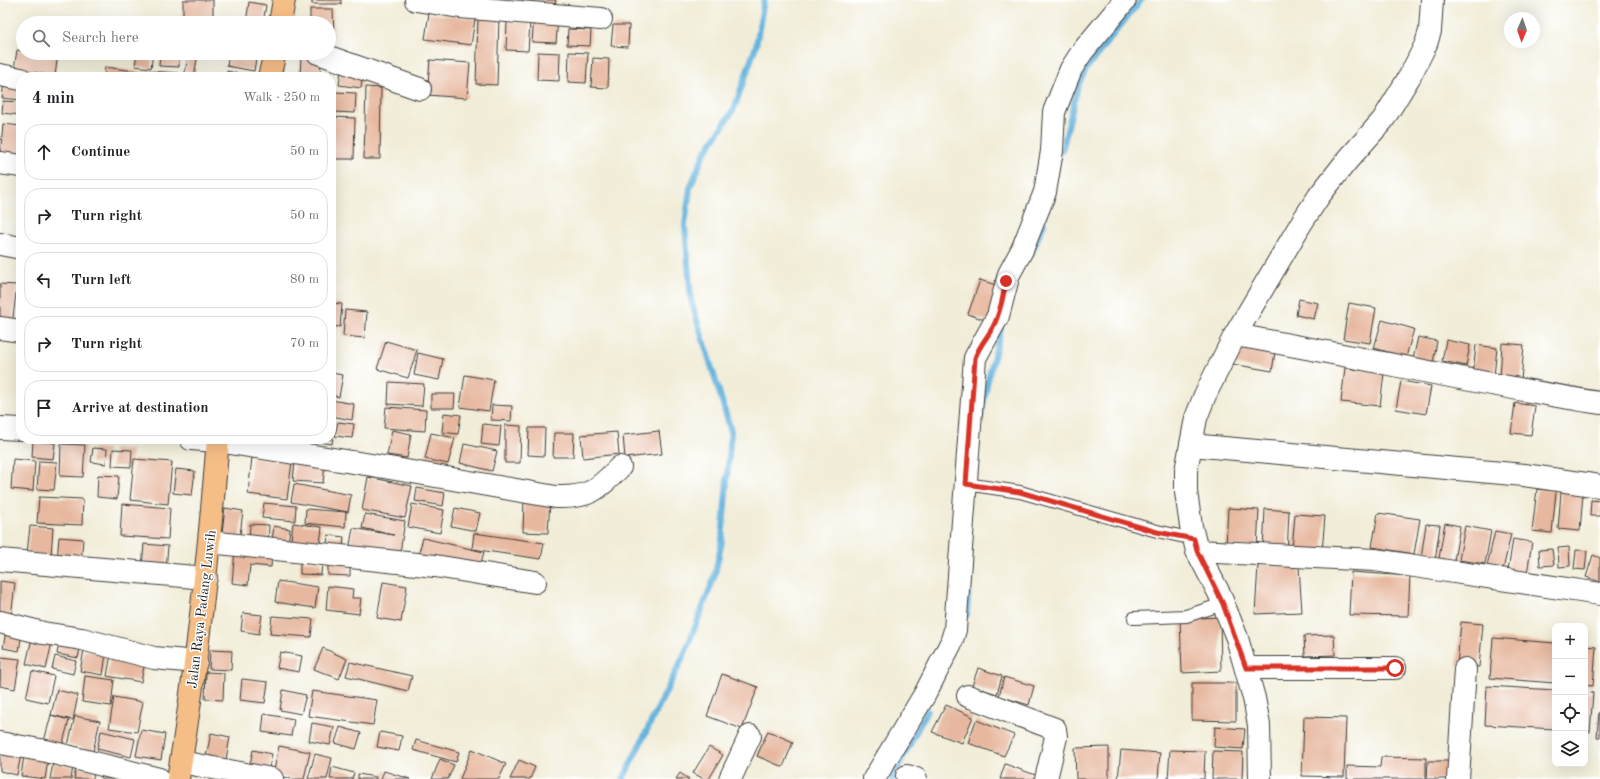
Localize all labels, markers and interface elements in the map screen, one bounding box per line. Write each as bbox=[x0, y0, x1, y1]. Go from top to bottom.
north arrow bbox=[1504, 12, 1540, 48]
search box bbox=[16, 16, 336, 60]
icon: search bbox=[30, 27, 52, 49]
text: Search here bbox=[62, 31, 139, 46]
text: 4 min bbox=[32, 90, 75, 107]
text: Walk · 250 m bbox=[243, 91, 320, 104]
icon: ahead bbox=[33, 141, 55, 163]
text: Continue bbox=[71, 145, 130, 160]
text: 50 m bbox=[290, 145, 319, 158]
icon: right bbox=[33, 205, 55, 227]
text: Turn right bbox=[71, 209, 142, 224]
text: 50 m bbox=[290, 209, 319, 222]
icon: left bbox=[33, 269, 55, 291]
route end bbox=[997, 272, 1015, 290]
text: Turn left bbox=[71, 273, 131, 288]
text: 80 m bbox=[290, 273, 319, 286]
icon: right bbox=[33, 333, 55, 355]
text: Turn right bbox=[71, 337, 142, 352]
text: 70 m bbox=[290, 337, 319, 350]
icon: arrive bbox=[33, 397, 55, 419]
text: Arrive at destination bbox=[71, 401, 209, 416]
street label: Jalan Raya Padang Luwih bbox=[185, 529, 219, 689]
map controls bbox=[1552, 623, 1588, 767]
button: + bbox=[1552, 623, 1588, 659]
route start bbox=[1386, 659, 1404, 677]
button: − bbox=[1552, 659, 1588, 695]
button: locate bbox=[1552, 695, 1588, 731]
button: layers bbox=[1552, 731, 1588, 767]

